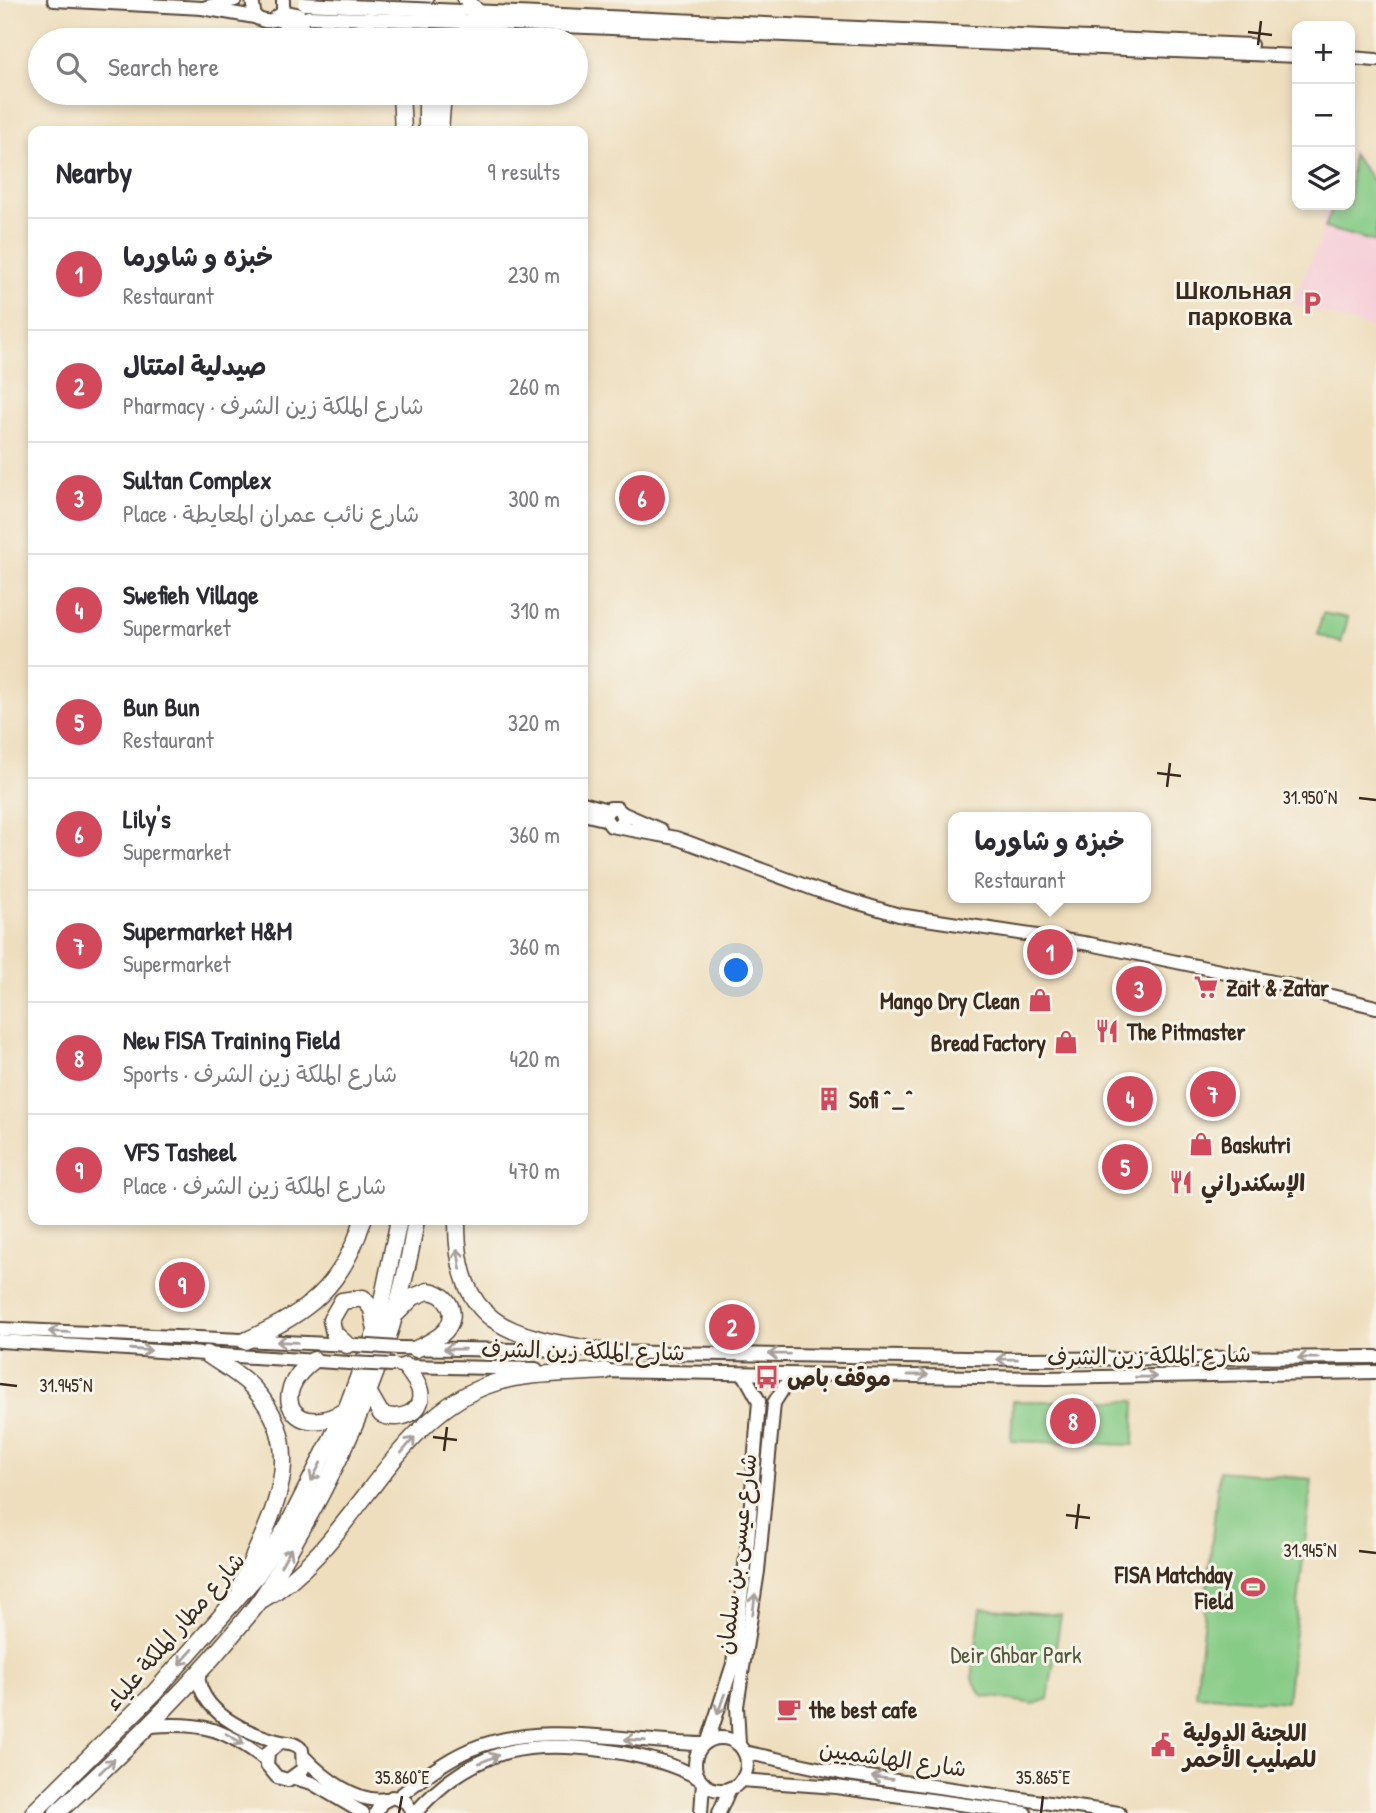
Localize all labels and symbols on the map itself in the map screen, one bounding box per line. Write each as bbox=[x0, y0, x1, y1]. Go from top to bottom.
place label: Школьная парковка bbox=[1175, 275, 1292, 332]
parking icon: Школьная парковка bbox=[1298, 289, 1326, 317]
pin: 6 bbox=[619, 472, 665, 524]
text: 31.950°N bbox=[1283, 785, 1337, 810]
pin: 1 bbox=[1027, 926, 1073, 978]
your location bbox=[719, 953, 753, 987]
pin: 3 bbox=[1116, 963, 1162, 1015]
place label: Zait & Zatar bbox=[1226, 972, 1329, 1003]
supermarket icon: Zait & Zatar bbox=[1192, 973, 1220, 1001]
place label: Mango Dry Clean bbox=[880, 985, 1020, 1017]
shop icon: Mango Dry Clean bbox=[1026, 986, 1054, 1014]
place label: The Pitmaster bbox=[1126, 1016, 1246, 1047]
restaurant icon: The Pitmaster bbox=[1093, 1017, 1121, 1045]
place label: Bread Factory bbox=[931, 1027, 1046, 1059]
shop icon: Bread Factory bbox=[1052, 1028, 1080, 1056]
pin: 7 bbox=[1190, 1068, 1236, 1120]
pin: 4 bbox=[1107, 1073, 1153, 1125]
place label: Sofi ^_^ bbox=[849, 1084, 913, 1115]
building icon: Sofi ^_^ bbox=[815, 1085, 843, 1113]
place label: Baskutri bbox=[1221, 1129, 1291, 1160]
shop icon: Baskutri bbox=[1187, 1130, 1215, 1158]
pin: 5 bbox=[1102, 1141, 1148, 1193]
place label: الإسكندراني bbox=[1201, 1167, 1305, 1204]
restaurant icon: الإسكندراني bbox=[1167, 1168, 1195, 1196]
one-way arrow bbox=[452, 1248, 465, 1271]
pin: 9 bbox=[159, 1259, 205, 1311]
pin: 2 bbox=[709, 1301, 755, 1353]
one-way arrow bbox=[49, 1325, 71, 1338]
street label: شارع الملكة زين الشرف bbox=[481, 1333, 685, 1368]
one-way arrow bbox=[275, 1336, 298, 1349]
street label: شارع الملكة زين الشرف bbox=[1047, 1338, 1251, 1373]
one-way arrow bbox=[130, 1343, 153, 1356]
one-way arrow bbox=[443, 1343, 466, 1356]
one-way arrow bbox=[768, 1347, 791, 1361]
one-way arrow bbox=[1297, 1351, 1320, 1365]
one-way arrow bbox=[996, 1352, 1019, 1366]
place label: موقف باص bbox=[787, 1362, 891, 1393]
bus stop icon: موقف باص bbox=[753, 1363, 781, 1391]
one-way arrow bbox=[906, 1368, 929, 1382]
one-way arrow bbox=[1134, 1370, 1157, 1384]
text: 31.945°N bbox=[39, 1373, 93, 1398]
pin: 8 bbox=[1050, 1395, 1096, 1447]
one-way arrow bbox=[400, 1436, 416, 1454]
street label: شارع عيسى بن سلمان bbox=[708, 1452, 765, 1656]
one-way arrow bbox=[308, 1461, 322, 1482]
text: 31.945°N bbox=[1283, 1538, 1337, 1563]
street label: شارع مطار الملكة علياء bbox=[97, 1545, 252, 1718]
one-way arrow bbox=[279, 1547, 293, 1567]
place label: FISA Matchday Field bbox=[1114, 1559, 1233, 1616]
sports icon: FISA Matchday Field bbox=[1239, 1573, 1267, 1601]
one-way arrow bbox=[747, 1593, 760, 1616]
park label: Deir Ghbar Park bbox=[950, 1639, 1082, 1670]
one-way arrow bbox=[178, 1648, 195, 1665]
one-way arrow bbox=[714, 1693, 727, 1715]
place label: the best cafe bbox=[808, 1694, 918, 1725]
cafe icon: the best cafe bbox=[775, 1695, 803, 1723]
place label: اللجنة الدولية للصليب الأحمر bbox=[1181, 1717, 1316, 1774]
public building icon: اللجنة الدولية للصليب الأحمر bbox=[1149, 1731, 1177, 1759]
one-way arrow bbox=[224, 1732, 244, 1746]
street label: شارع الهاشميين bbox=[817, 1732, 968, 1785]
one-way arrow bbox=[624, 1733, 647, 1746]
one-way arrow bbox=[477, 1752, 499, 1765]
one-way arrow bbox=[98, 1758, 115, 1775]
text: 35.860°E bbox=[375, 1765, 429, 1790]
text: 35.865°E bbox=[1016, 1765, 1070, 1790]
one-way arrow bbox=[871, 1772, 894, 1785]

